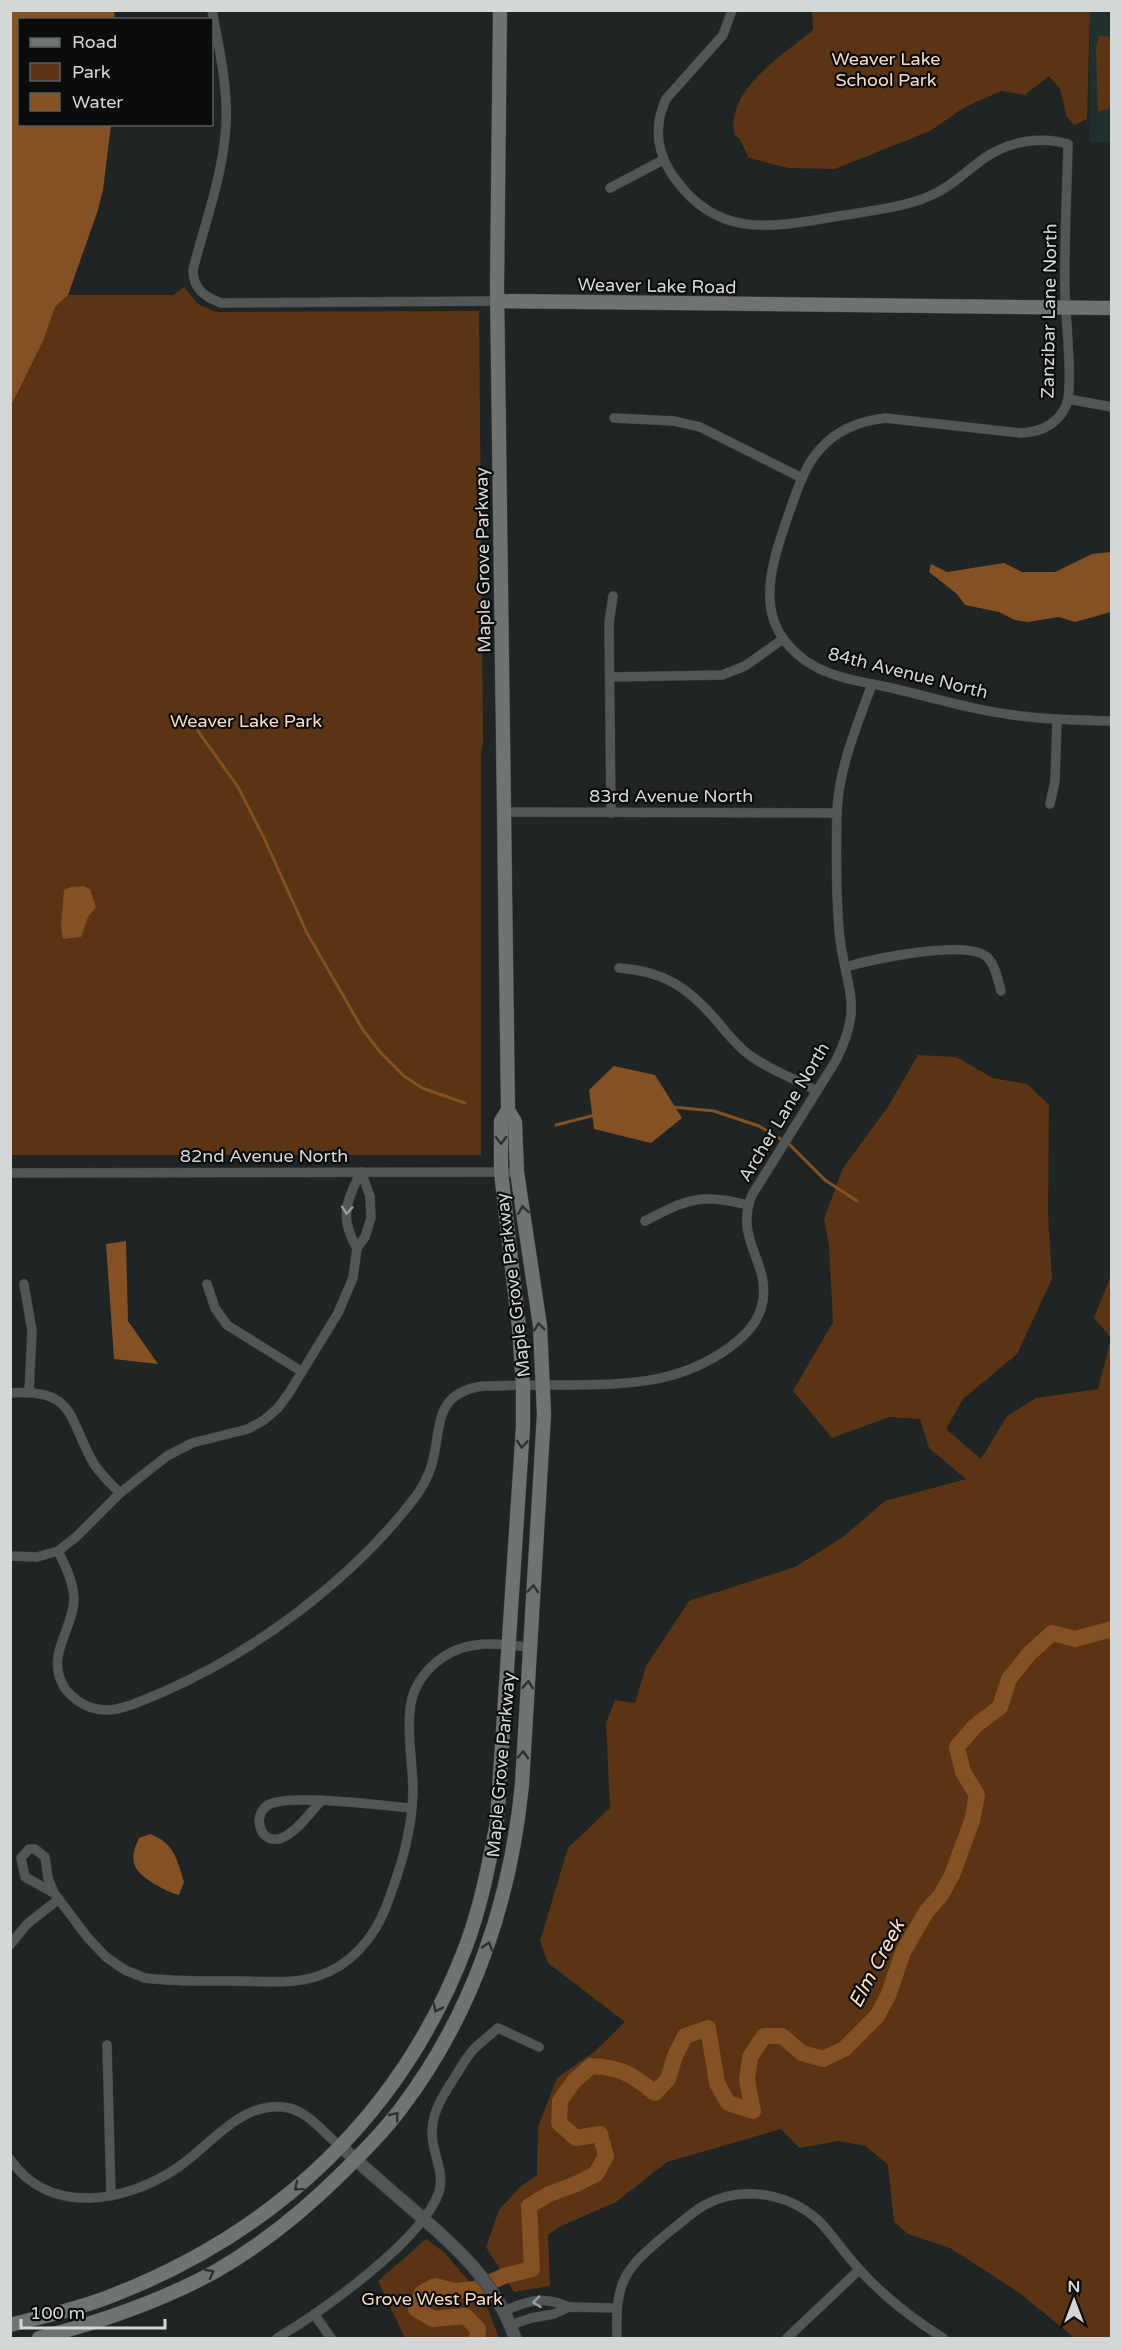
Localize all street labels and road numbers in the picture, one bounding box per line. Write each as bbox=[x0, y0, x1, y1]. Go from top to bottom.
street label: Zanzibar Lane North bbox=[1036, 223, 1062, 399]
street label: Weaver Lake Road bbox=[577, 274, 737, 298]
street label: Maple Grove Parkway bbox=[470, 467, 496, 653]
street label: 84th Avenue North bbox=[826, 642, 990, 704]
street label: 83rd Avenue North bbox=[589, 785, 753, 807]
street label: Archer Lane North bbox=[734, 1038, 834, 1186]
street label: 82nd Avenue North bbox=[180, 1145, 348, 1167]
street label: Maple Grove Parkway bbox=[491, 1191, 535, 1379]
street label: Maple Grove Parkway bbox=[482, 1671, 520, 1858]

